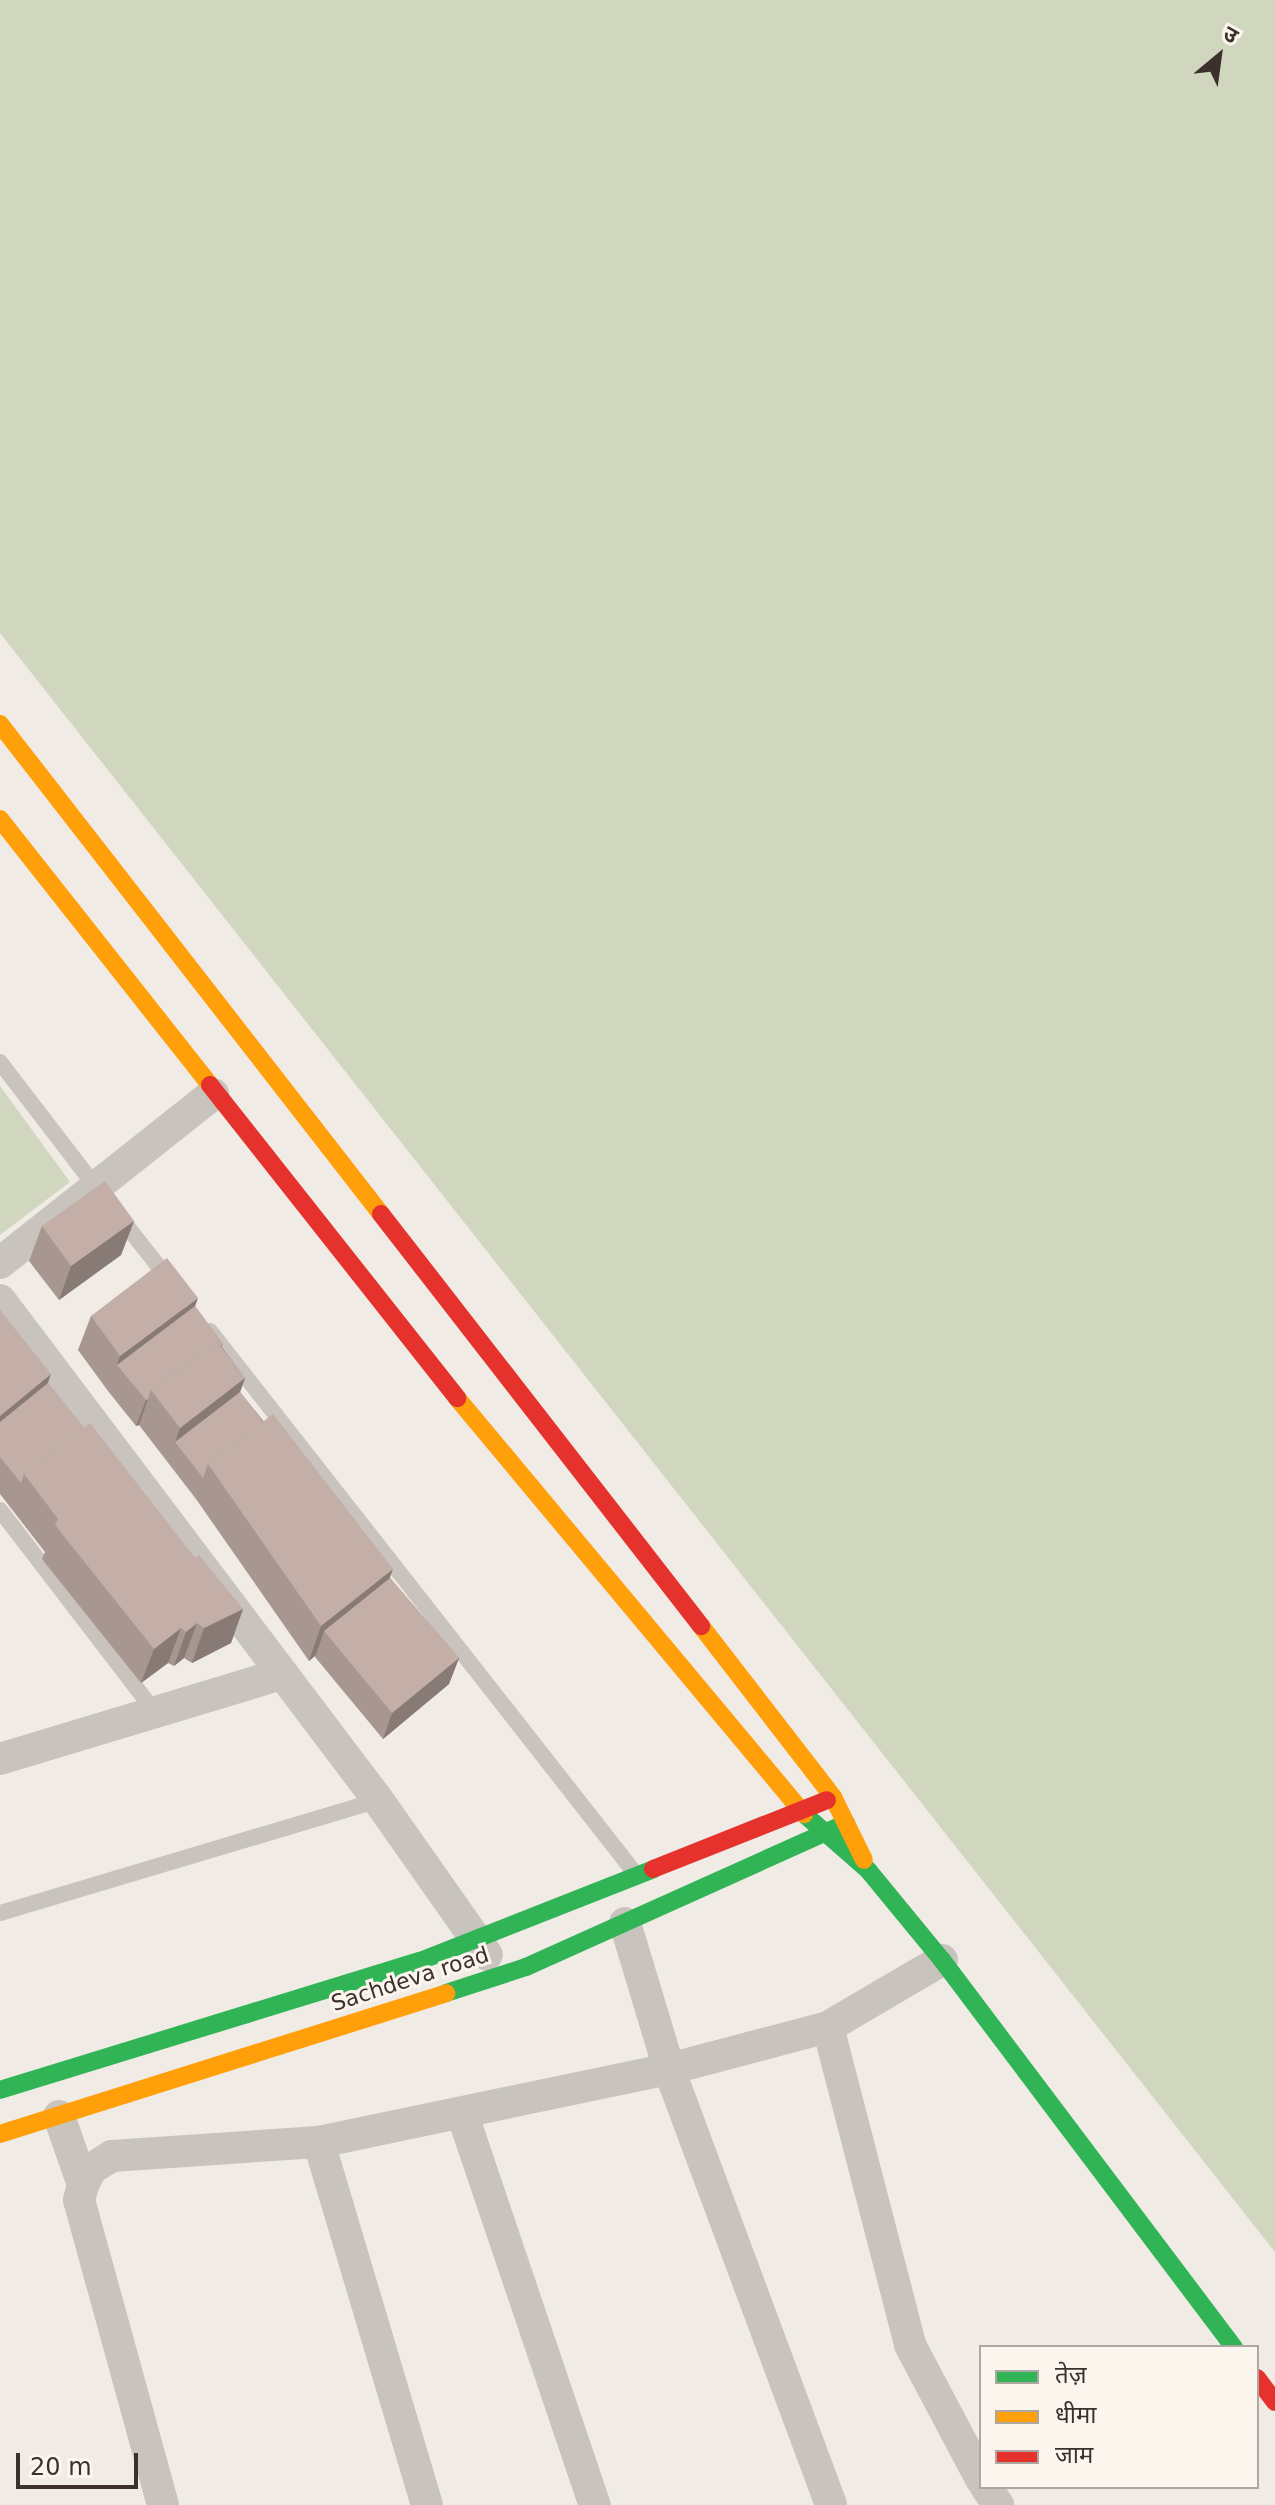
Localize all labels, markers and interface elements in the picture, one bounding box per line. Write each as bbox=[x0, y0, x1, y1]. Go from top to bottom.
north arrow bbox=[1179, 16, 1259, 96]
text: उ bbox=[1219, 21, 1243, 49]
street label: Sachdeva road bbox=[328, 1941, 492, 2017]
legend bbox=[979, 2345, 1259, 2489]
text: तेज़ bbox=[1055, 2361, 1087, 2389]
text: धीमा bbox=[1055, 2401, 1097, 2429]
scale bar bbox=[20, 2437, 142, 2487]
text: जाम bbox=[1055, 2441, 1093, 2469]
text: 20 m bbox=[30, 2453, 92, 2481]

